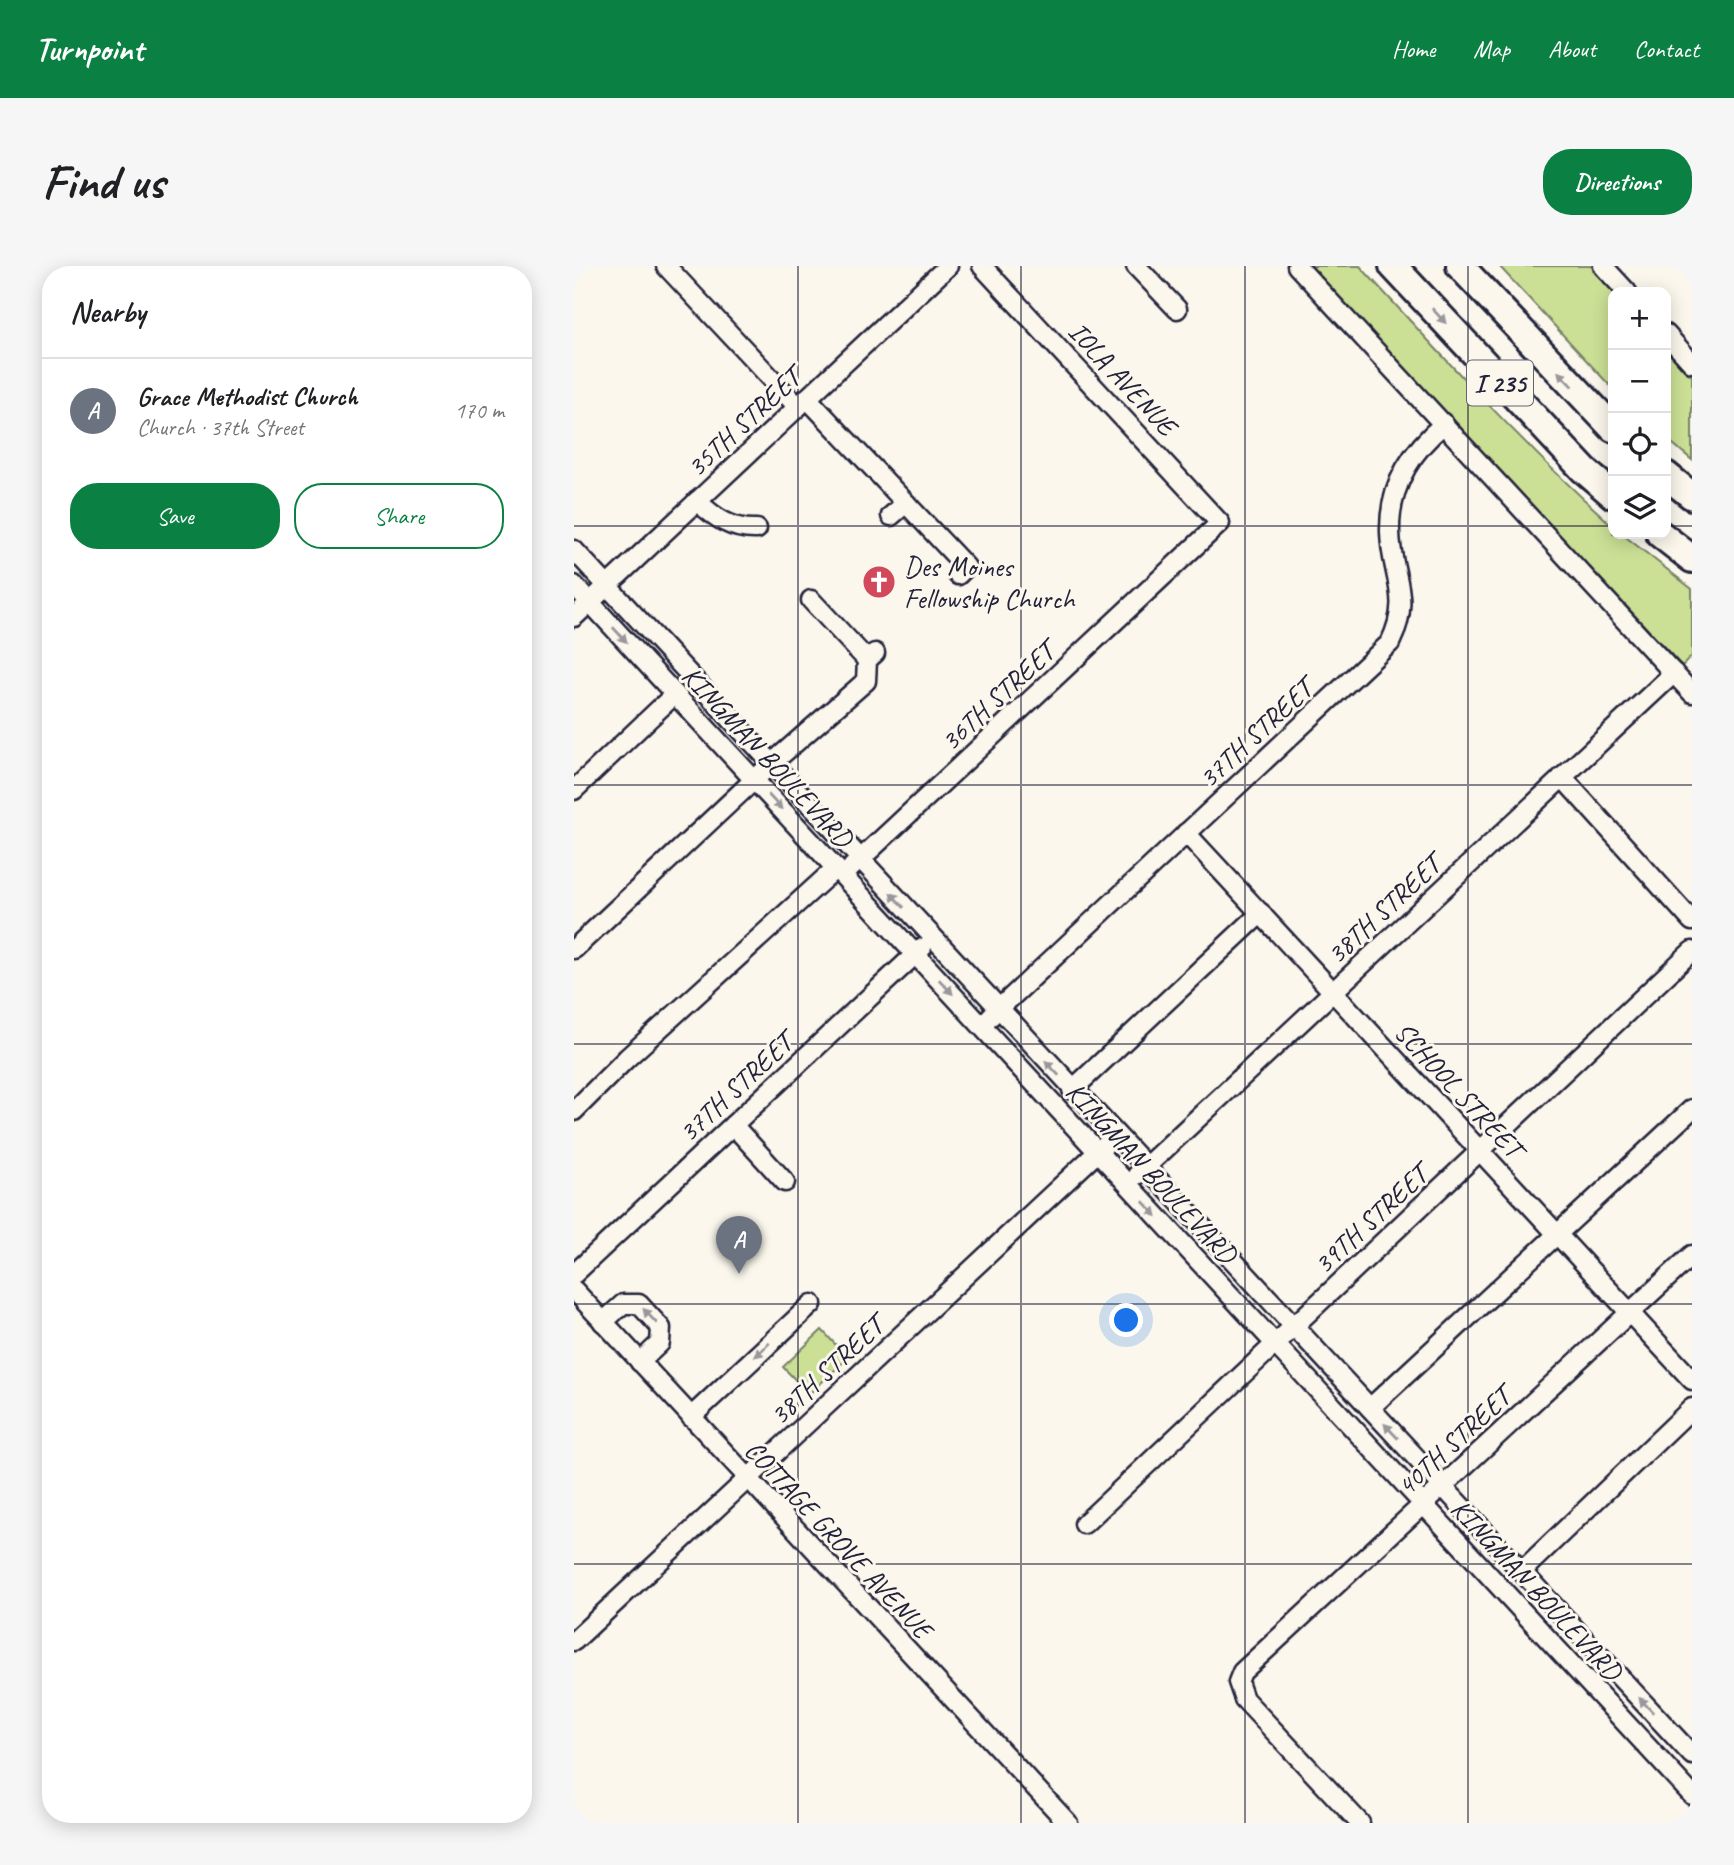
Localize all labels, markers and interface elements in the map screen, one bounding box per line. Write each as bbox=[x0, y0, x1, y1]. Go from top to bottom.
text: Turnpoint bbox=[35, 28, 143, 70]
text: Home bbox=[1392, 34, 1435, 64]
text: Map bbox=[1473, 34, 1510, 64]
text: About bbox=[1548, 34, 1596, 64]
text: Contact bbox=[1634, 34, 1699, 64]
button: Directions bbox=[1543, 149, 1692, 215]
text: Find us bbox=[42, 151, 164, 213]
map controls bbox=[1608, 287, 1671, 539]
button: + bbox=[1608, 287, 1671, 350]
text: Nearby bbox=[70, 293, 146, 331]
one-way arrow bbox=[1431, 307, 1447, 325]
street label: IOLA AVENUE bbox=[1061, 314, 1186, 445]
button: − bbox=[1608, 350, 1671, 413]
street label: 35TH STREET bbox=[679, 356, 813, 484]
road number: I 235 bbox=[1467, 360, 1533, 406]
one-way arrow bbox=[1557, 371, 1574, 388]
text: Grace Methodist Church bbox=[137, 380, 357, 413]
text: A bbox=[87, 396, 99, 425]
text: 170 m bbox=[455, 396, 504, 425]
text: Church · 37th Street bbox=[137, 413, 304, 442]
button: locate bbox=[1608, 413, 1671, 476]
button: layers bbox=[1608, 476, 1671, 539]
button: Save bbox=[70, 483, 280, 549]
button: Share bbox=[294, 483, 504, 549]
place label: Des Moines Fellowship Church bbox=[904, 549, 1076, 616]
church icon: Des Moines Fellowship Church bbox=[860, 563, 898, 601]
one-way arrow bbox=[612, 626, 628, 643]
street label: 36TH STREET bbox=[933, 630, 1067, 758]
street label: KINGMAN BOULEVARD bbox=[675, 658, 862, 856]
street label: 37TH STREET bbox=[1191, 667, 1325, 795]
one-way arrow bbox=[767, 793, 783, 811]
street label: 38TH STREET bbox=[1319, 843, 1453, 971]
one-way arrow bbox=[890, 892, 906, 909]
one-way arrow bbox=[938, 978, 954, 996]
street label: SCHOOL STREET bbox=[1387, 1014, 1535, 1170]
street label: 37TH STREET bbox=[671, 1021, 805, 1149]
one-way arrow bbox=[1044, 1060, 1060, 1077]
street label: KINGMAN BOULEVARD bbox=[1059, 1074, 1246, 1272]
street label: 39TH STREET bbox=[1306, 1153, 1440, 1281]
one-way arrow bbox=[1142, 1200, 1158, 1218]
pin: A bbox=[716, 1216, 762, 1274]
your location bbox=[1109, 1303, 1143, 1337]
street label: 38TH STREET bbox=[762, 1304, 896, 1432]
one-way arrow bbox=[642, 1307, 658, 1325]
one-way arrow bbox=[754, 1342, 771, 1358]
street label: 40TH STREET bbox=[1389, 1375, 1523, 1503]
one-way arrow bbox=[1383, 1422, 1399, 1440]
street label: COTTAGE GROVE AVENUE bbox=[737, 1433, 942, 1649]
street label: KINGMAN BOULEVARD bbox=[1444, 1491, 1631, 1689]
one-way arrow bbox=[1638, 1697, 1654, 1714]

